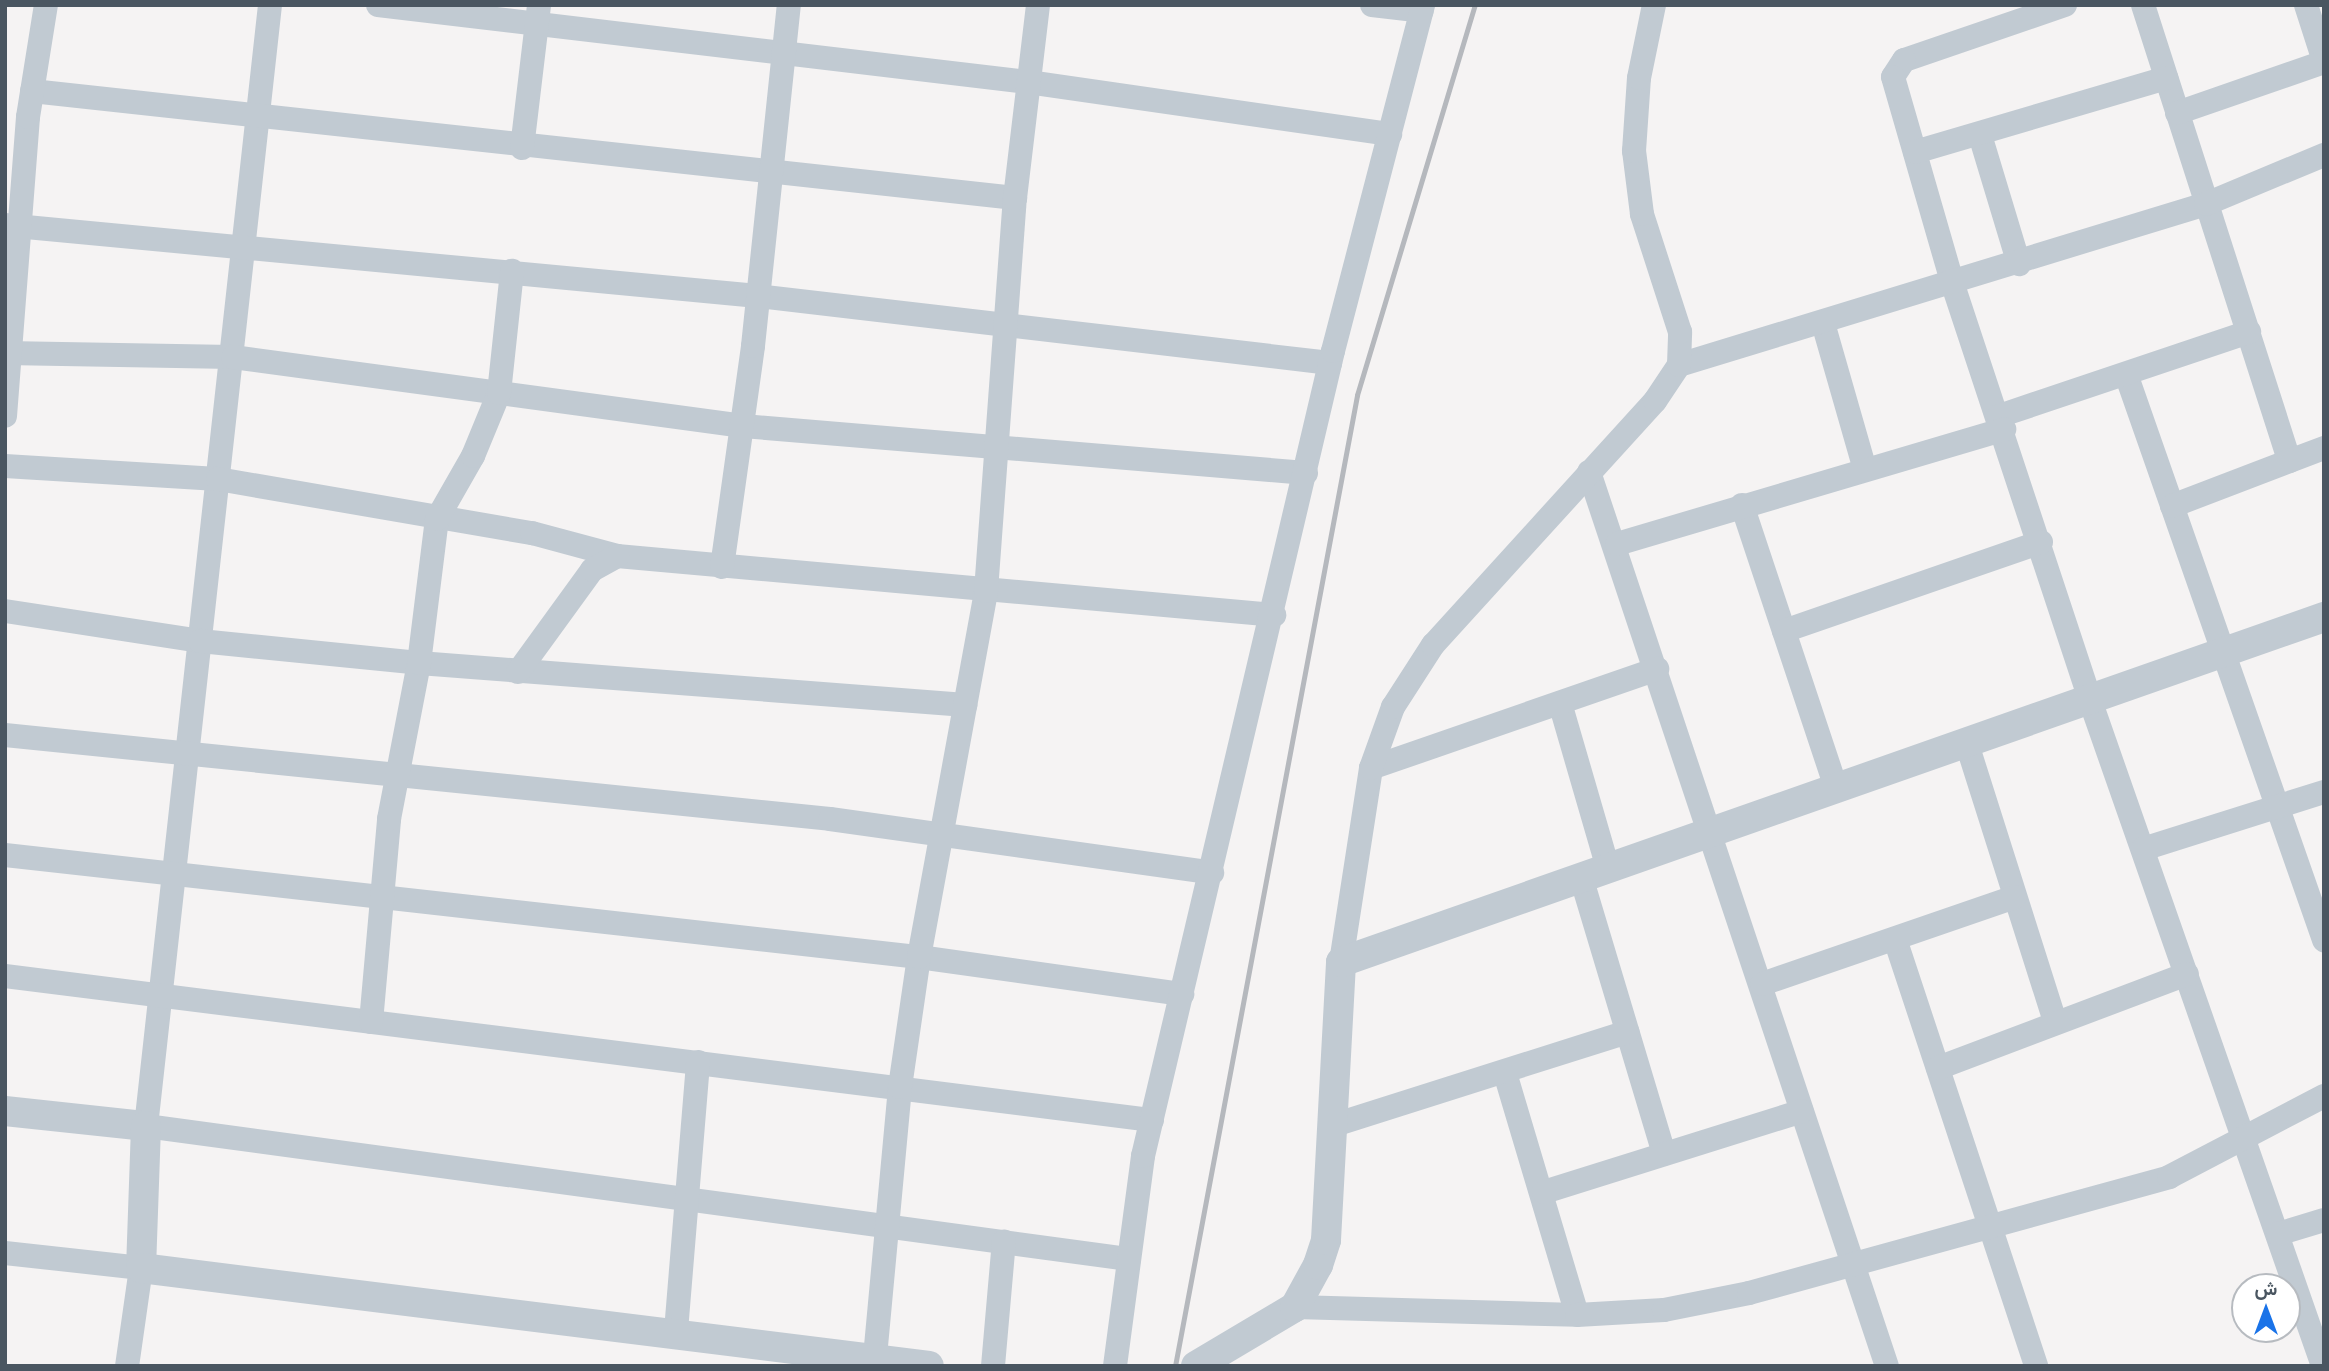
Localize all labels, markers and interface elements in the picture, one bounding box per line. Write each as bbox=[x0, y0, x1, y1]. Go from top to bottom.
north arrow bbox=[2231, 1273, 2301, 1343]
text: ش bbox=[2255, 1278, 2277, 1299]

